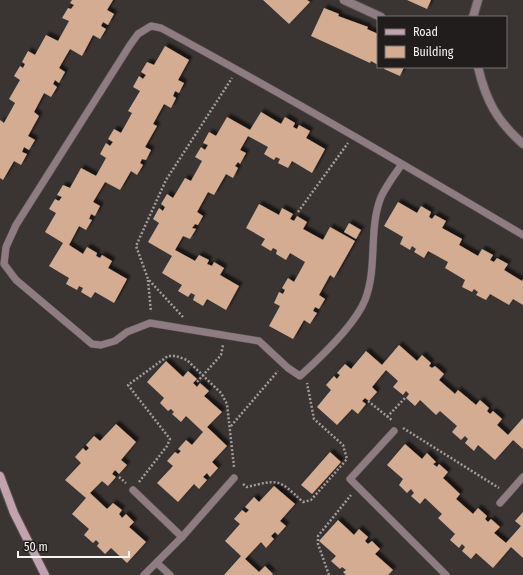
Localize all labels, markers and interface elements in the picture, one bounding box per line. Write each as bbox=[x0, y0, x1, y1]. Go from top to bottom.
legend bbox=[377, 16, 507, 68]
text: Road bbox=[413, 25, 438, 39]
text: Building bbox=[413, 45, 454, 59]
scale bar bbox=[18, 533, 129, 559]
text: 50 m bbox=[24, 540, 48, 554]

